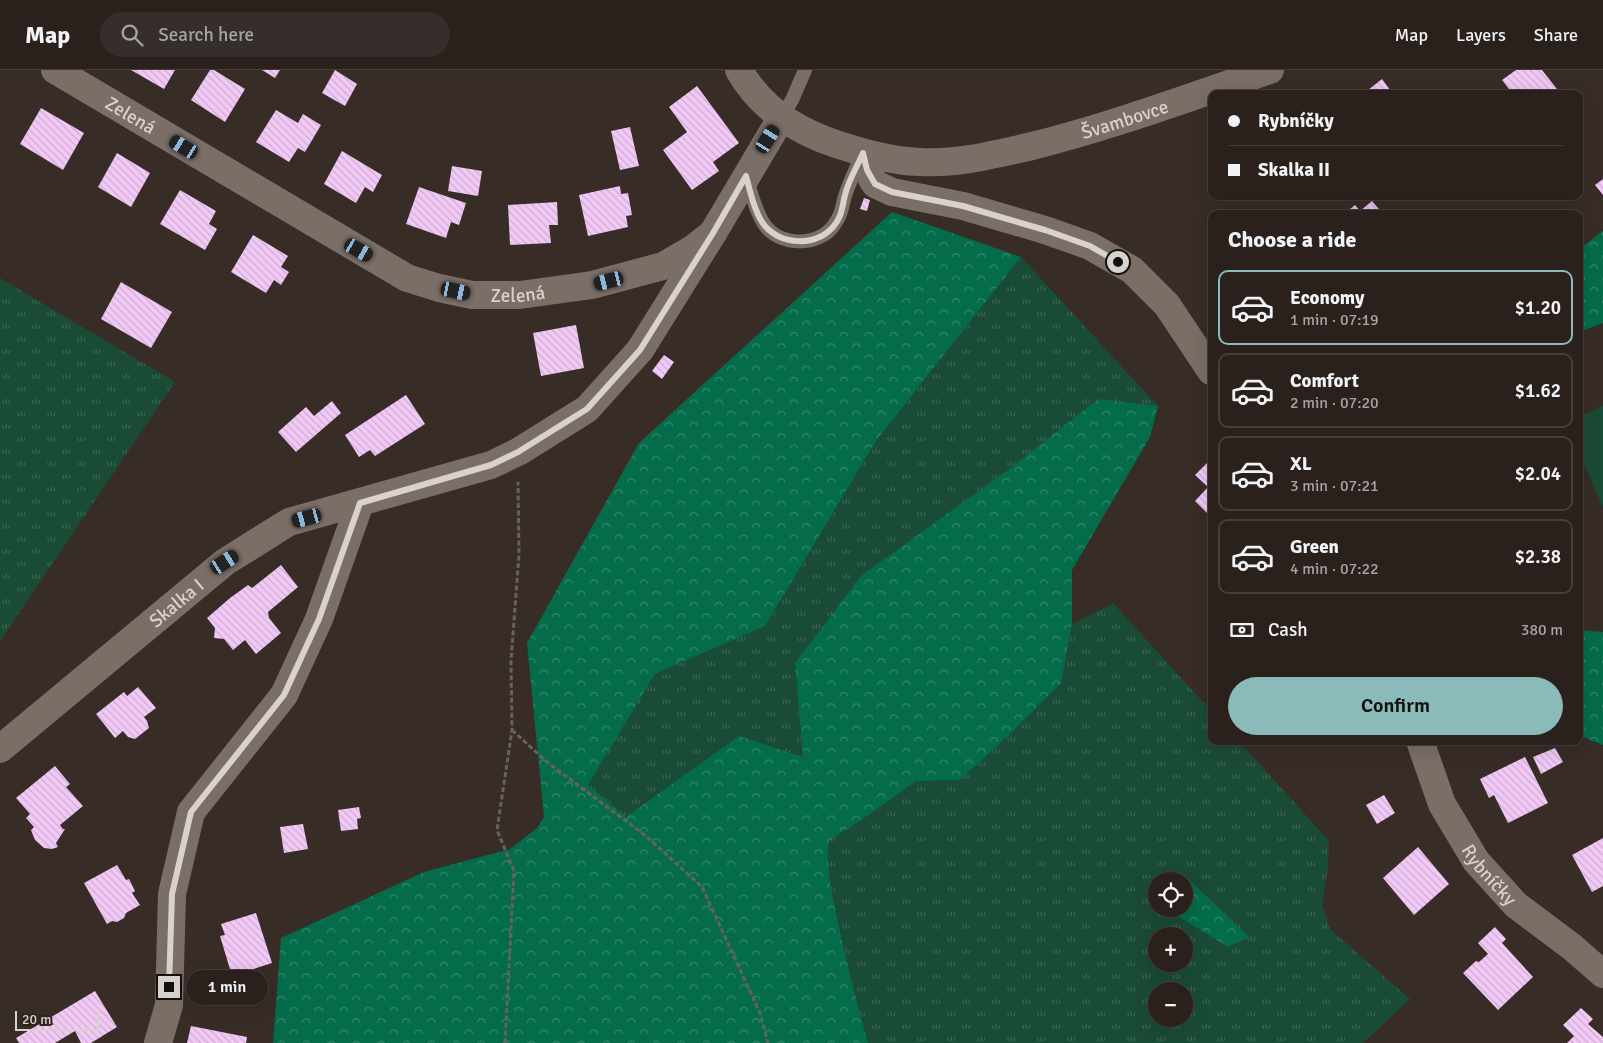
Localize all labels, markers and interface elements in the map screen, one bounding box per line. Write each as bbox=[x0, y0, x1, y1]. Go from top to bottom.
search box bbox=[100, 12, 450, 57]
text: Map bbox=[25, 20, 70, 50]
icon: search bbox=[118, 21, 146, 49]
text: Search here bbox=[158, 23, 254, 47]
text: Map bbox=[1395, 24, 1428, 46]
text: Layers bbox=[1456, 24, 1506, 46]
text: Share bbox=[1534, 24, 1578, 46]
street label: Zelená bbox=[101, 91, 160, 140]
street label: Švambovce bbox=[1078, 95, 1172, 145]
text: Rybníčky bbox=[1258, 109, 1334, 133]
car bbox=[753, 122, 782, 156]
car bbox=[167, 133, 200, 161]
text: Skalka II bbox=[1258, 158, 1330, 182]
text: Choose a ride bbox=[1228, 226, 1356, 253]
car bbox=[342, 236, 375, 264]
route start bbox=[1107, 251, 1129, 273]
car bbox=[592, 270, 625, 292]
car bbox=[439, 281, 472, 301]
street label: Zelená bbox=[491, 281, 547, 308]
icon: car bbox=[1230, 285, 1275, 330]
text: Economy bbox=[1290, 286, 1364, 310]
text: $1.20 bbox=[1515, 296, 1561, 320]
text: 1 min · 07:19 bbox=[1290, 310, 1379, 330]
icon: car bbox=[1230, 368, 1275, 413]
text: Comfort bbox=[1290, 369, 1359, 393]
text: $1.62 bbox=[1515, 379, 1561, 403]
text: 2 min · 07:20 bbox=[1290, 393, 1379, 413]
icon: car bbox=[1230, 451, 1275, 496]
text: XL bbox=[1290, 452, 1312, 476]
text: $2.04 bbox=[1515, 462, 1561, 486]
text: 3 min · 07:21 bbox=[1290, 476, 1379, 496]
car bbox=[290, 507, 323, 529]
icon: car bbox=[1230, 534, 1275, 579]
text: Green bbox=[1290, 535, 1339, 559]
text: $2.38 bbox=[1515, 545, 1561, 569]
car bbox=[208, 548, 241, 576]
text: 4 min · 07:22 bbox=[1290, 559, 1379, 579]
street label: Skalka I bbox=[144, 574, 209, 633]
icon: cash bbox=[1228, 616, 1256, 644]
text: Cash bbox=[1268, 618, 1308, 642]
text: 380 m bbox=[1521, 620, 1563, 640]
button: Confirm bbox=[1228, 677, 1563, 735]
street label: Rybníčky bbox=[1456, 840, 1522, 911]
map controls bbox=[1148, 872, 1193, 1027]
button: locate bbox=[1148, 872, 1193, 917]
button: + bbox=[1148, 927, 1193, 972]
callout: 1 min bbox=[186, 970, 269, 1004]
route end bbox=[158, 976, 180, 998]
text: 1 min bbox=[208, 977, 246, 997]
button: − bbox=[1148, 982, 1193, 1027]
scale bar bbox=[15, 1008, 99, 1031]
text: 20 m bbox=[22, 1011, 51, 1028]

